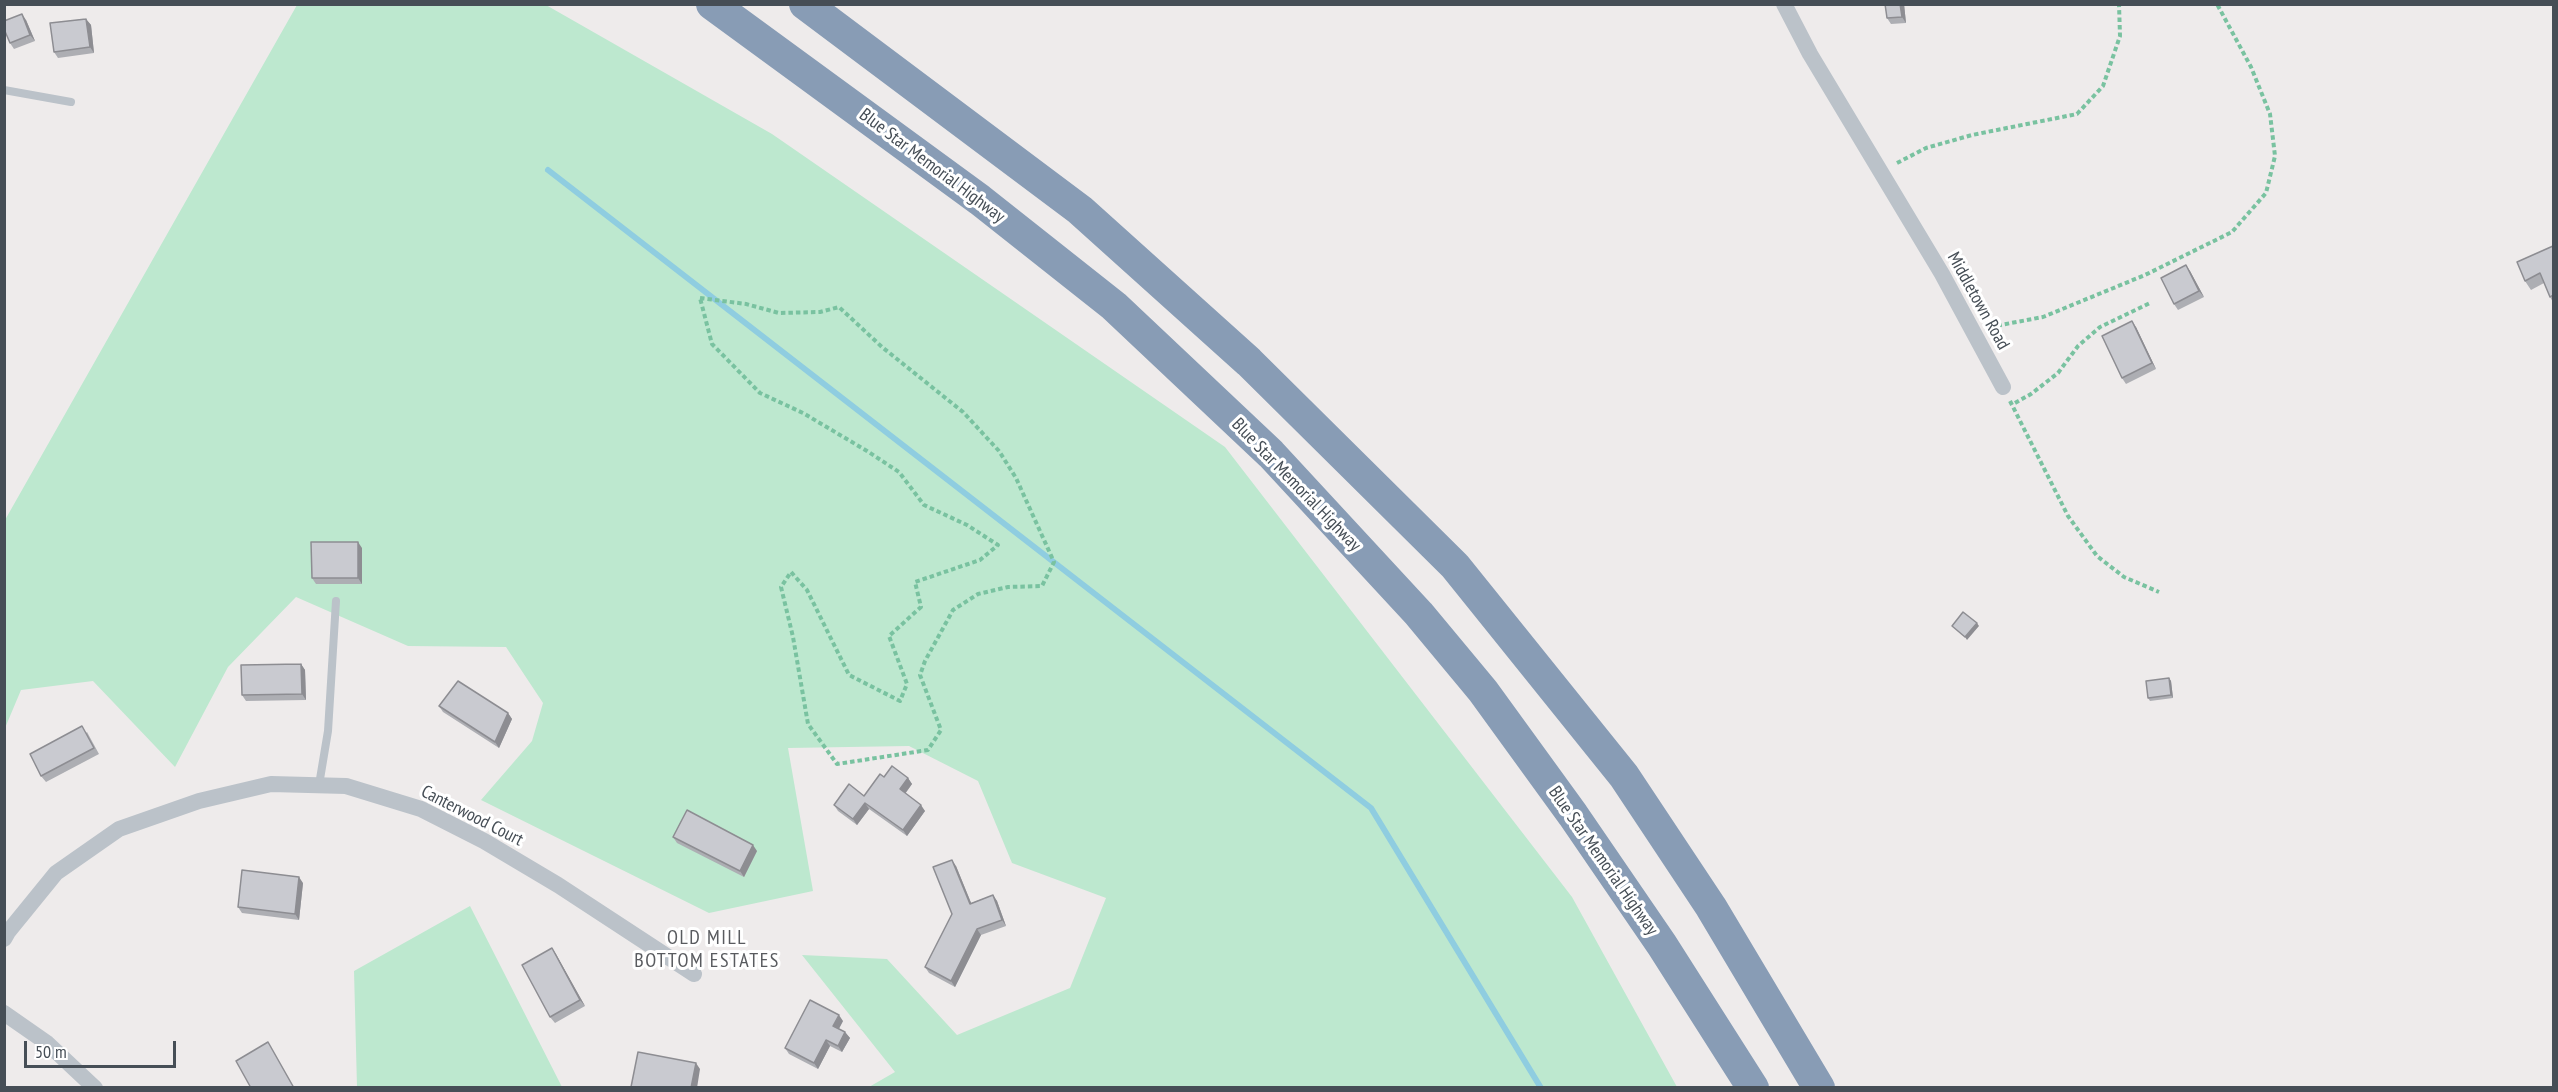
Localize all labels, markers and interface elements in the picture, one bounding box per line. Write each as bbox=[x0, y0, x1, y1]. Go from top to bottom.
street label: Blue Star Memorial Highway bbox=[855, 104, 1009, 228]
street label: Middletown Road bbox=[1942, 249, 2014, 353]
street label: Blue Star Memorial Highway bbox=[1227, 414, 1365, 556]
street label: Canterwood Court bbox=[417, 781, 527, 851]
street label: Blue Star Memorial Highway bbox=[1544, 782, 1662, 940]
district label: OLD MILL BOTTOM ESTATES bbox=[634, 926, 780, 973]
scale bar bbox=[27, 1029, 178, 1067]
text: 50 m bbox=[35, 1040, 67, 1063]

